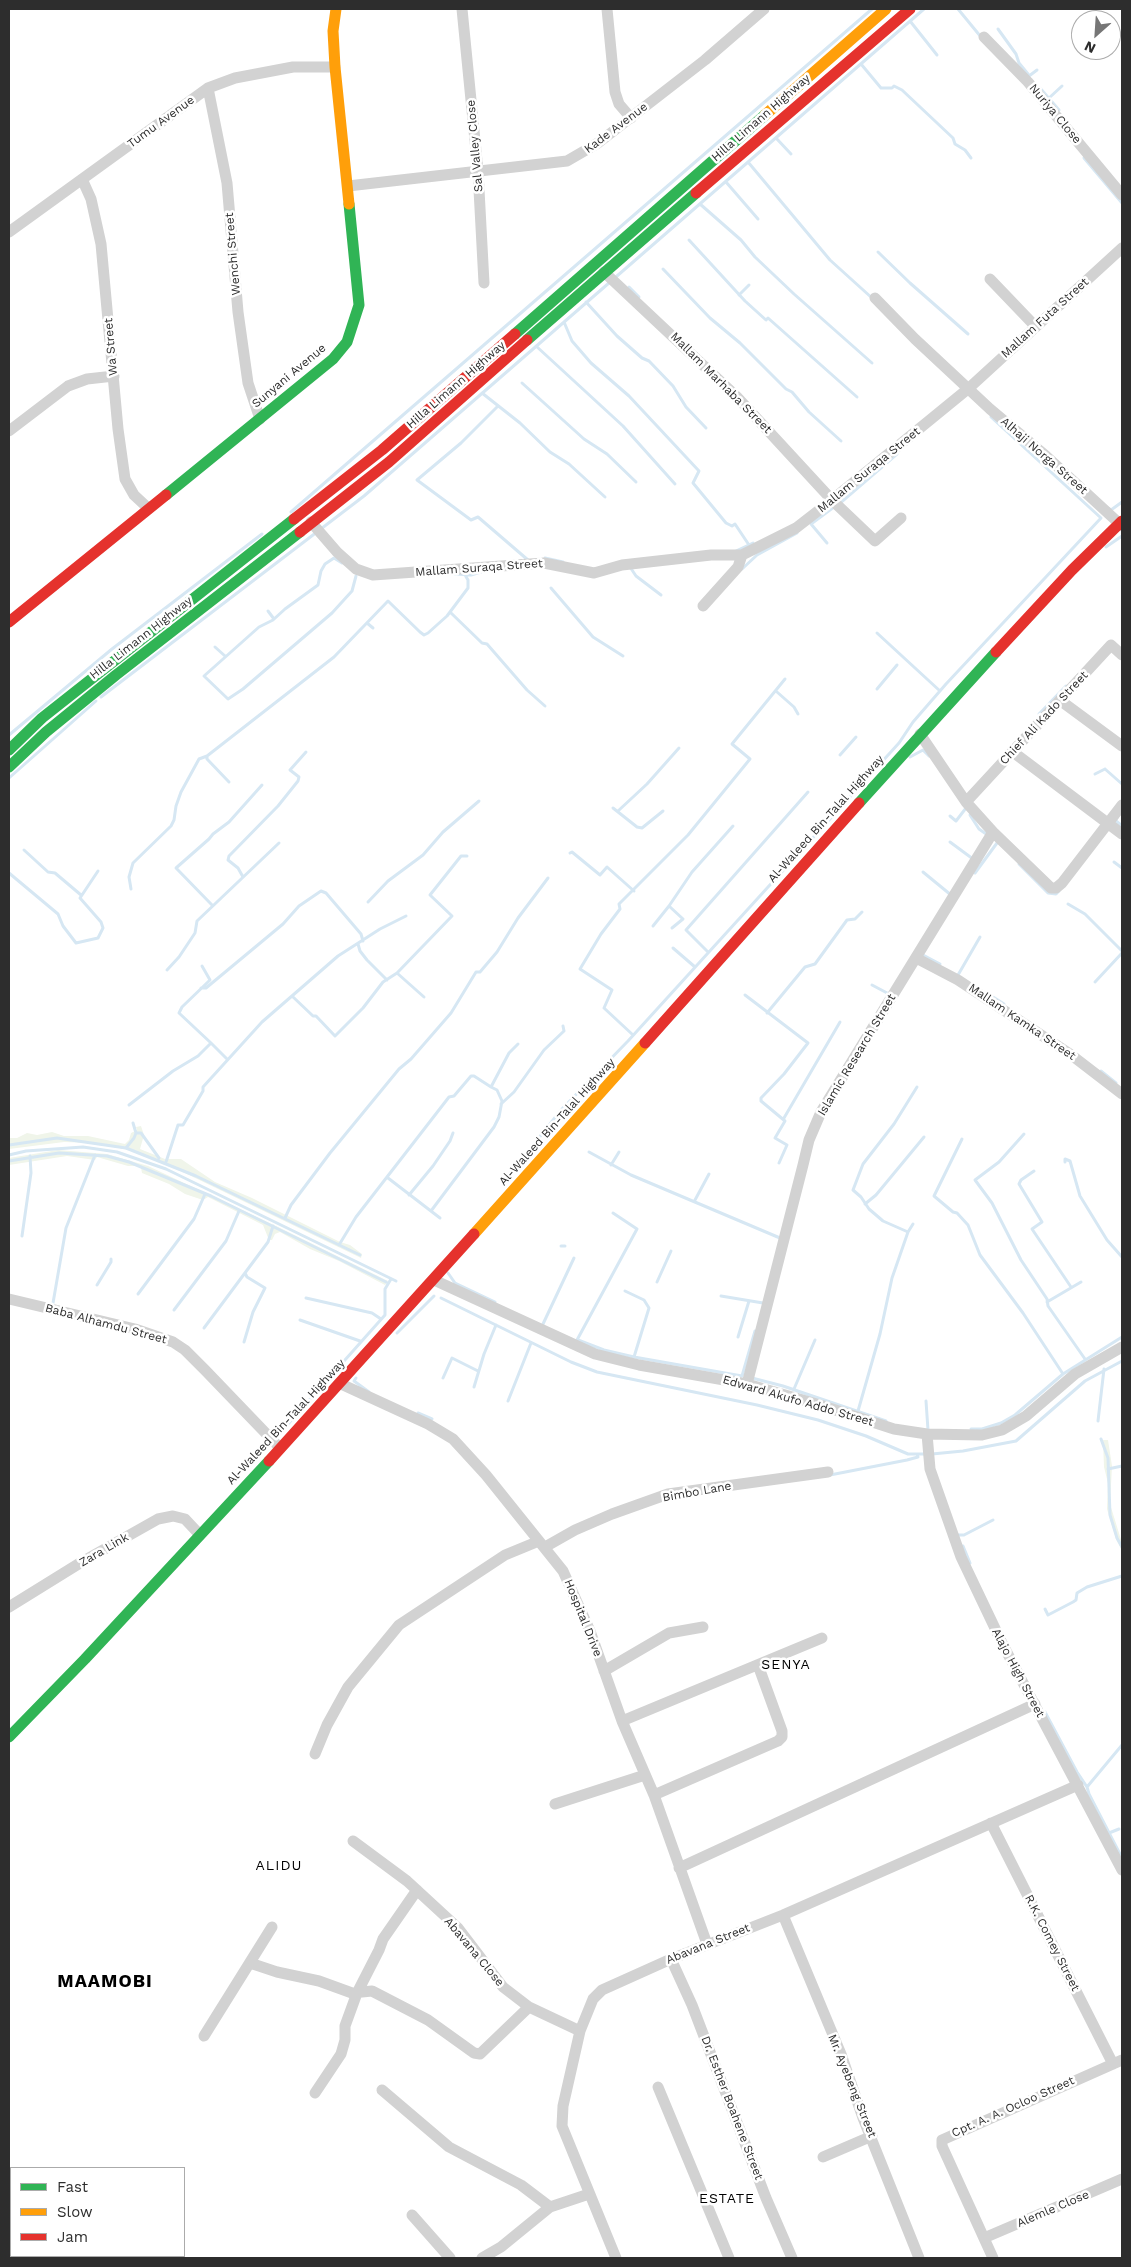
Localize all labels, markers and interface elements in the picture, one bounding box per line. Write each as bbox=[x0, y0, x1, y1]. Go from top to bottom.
north arrow bbox=[1071, 10, 1121, 60]
text: N bbox=[1082, 38, 1098, 57]
street label: Hilla Limann Highway bbox=[709, 71, 813, 165]
street label: Nuriya Close bbox=[1026, 81, 1084, 147]
street label: Tumu Avenue bbox=[125, 93, 197, 151]
street label: Sal Valley Close bbox=[464, 99, 486, 193]
street label: Kade Avenue bbox=[582, 100, 650, 156]
street label: Wenchi Street bbox=[222, 212, 244, 296]
street label: Mallam Futa Street bbox=[998, 275, 1092, 361]
street label: Wa Street bbox=[101, 317, 121, 377]
street label: Mallam Marhaba Street bbox=[667, 329, 775, 437]
street label: Hilla Limann Highway bbox=[404, 338, 508, 432]
street label: Sunyani Avenue bbox=[249, 341, 329, 411]
street label: Alhaji Norga Street bbox=[998, 414, 1090, 498]
street label: Mallam Suraqa Street bbox=[815, 424, 923, 516]
street label: Mallam Suraqa Street bbox=[415, 556, 543, 580]
street label: Hilla Limann Highway bbox=[87, 594, 195, 682]
street label: Chief Ali Kado Street bbox=[997, 668, 1091, 768]
street label: Al-Waleed Bin-Talal Highway bbox=[765, 752, 887, 886]
street label: Mallam Kamka Street bbox=[966, 981, 1078, 1063]
street label: Islamic Research Street bbox=[815, 992, 899, 1118]
street label: Al-Waleed Bin-Talal Highway bbox=[496, 1055, 618, 1189]
street label: Baba Alhamdu Street bbox=[44, 1301, 168, 1347]
street label: Al-Waleed Bin-Talal Highway bbox=[224, 1356, 348, 1488]
street label: Edward Akufo Addo Street bbox=[721, 1373, 875, 1429]
street label: Bimbo Lane bbox=[661, 1479, 733, 1505]
street label: Zara Link bbox=[77, 1530, 131, 1570]
street label: Hospital Drive bbox=[561, 1577, 605, 1659]
street label: Alajo High Street bbox=[988, 1626, 1048, 1720]
district label: SENYA bbox=[761, 1657, 811, 1673]
district label: ALIDU bbox=[255, 1858, 303, 1874]
street label: R.K. Comey Street bbox=[1021, 1892, 1083, 1994]
street label: Abavana Close bbox=[441, 1915, 507, 1989]
street label: Abavana Street bbox=[664, 1921, 752, 1967]
district label: MAAMOBI bbox=[56, 1971, 154, 1993]
street label: Mr. Ayebeng Street bbox=[825, 2032, 879, 2140]
street label: Dr. Esther Boahene Street bbox=[698, 2034, 766, 2182]
street label: Cpt. A. A. Ocloo Street bbox=[950, 2073, 1076, 2141]
legend bbox=[10, 2167, 185, 2257]
text: Fast bbox=[57, 2178, 88, 2196]
street label: Alemle Close bbox=[1015, 2187, 1091, 2231]
district label: ESTATE bbox=[698, 2191, 756, 2207]
text: Slow bbox=[57, 2203, 93, 2221]
text: Jam bbox=[57, 2228, 88, 2246]

